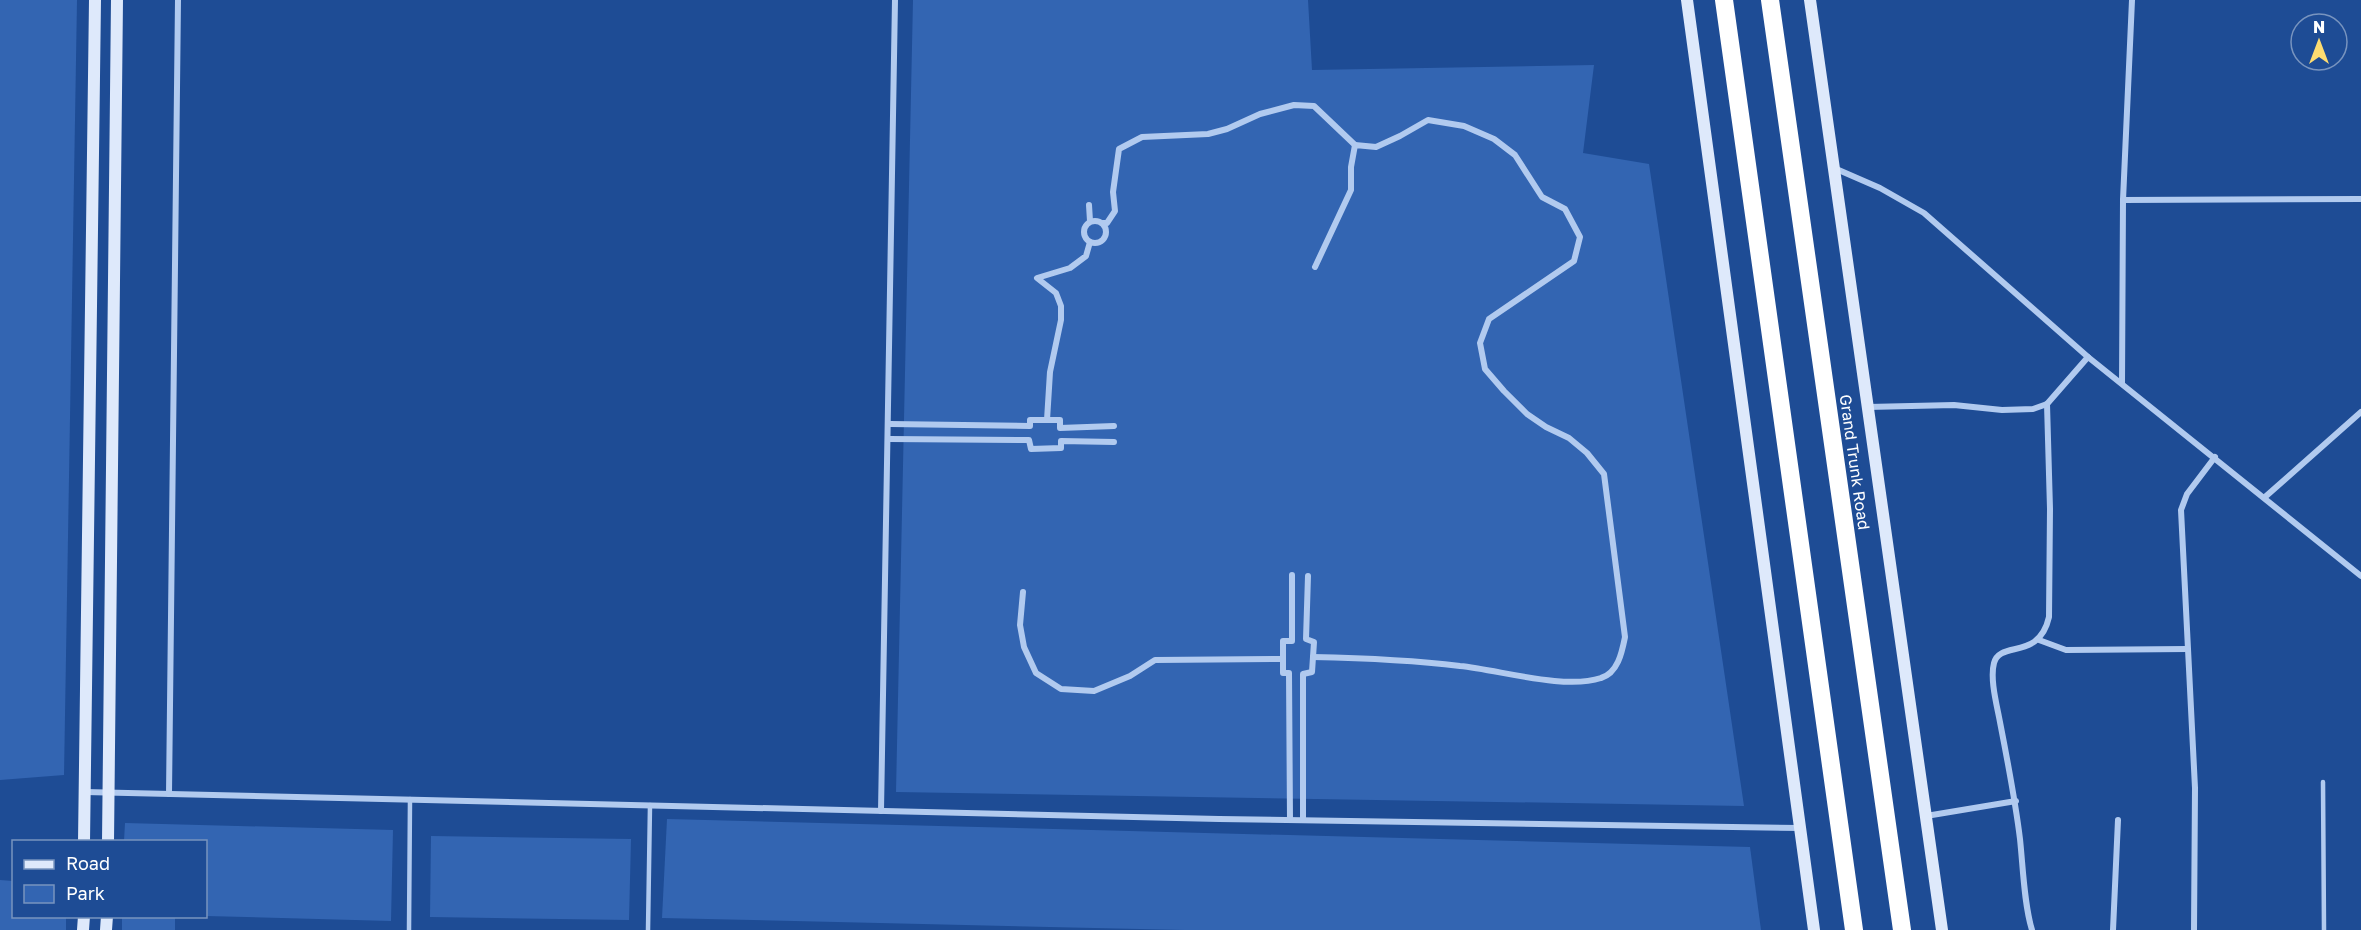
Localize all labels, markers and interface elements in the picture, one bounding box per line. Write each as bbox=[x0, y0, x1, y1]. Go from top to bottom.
north arrow bbox=[2289, 12, 2349, 72]
text: N bbox=[2313, 17, 2325, 37]
street label: Grand Trunk Road bbox=[1836, 393, 1874, 531]
legend bbox=[12, 840, 207, 918]
text: Road bbox=[66, 852, 110, 874]
text: Park bbox=[66, 882, 105, 904]

